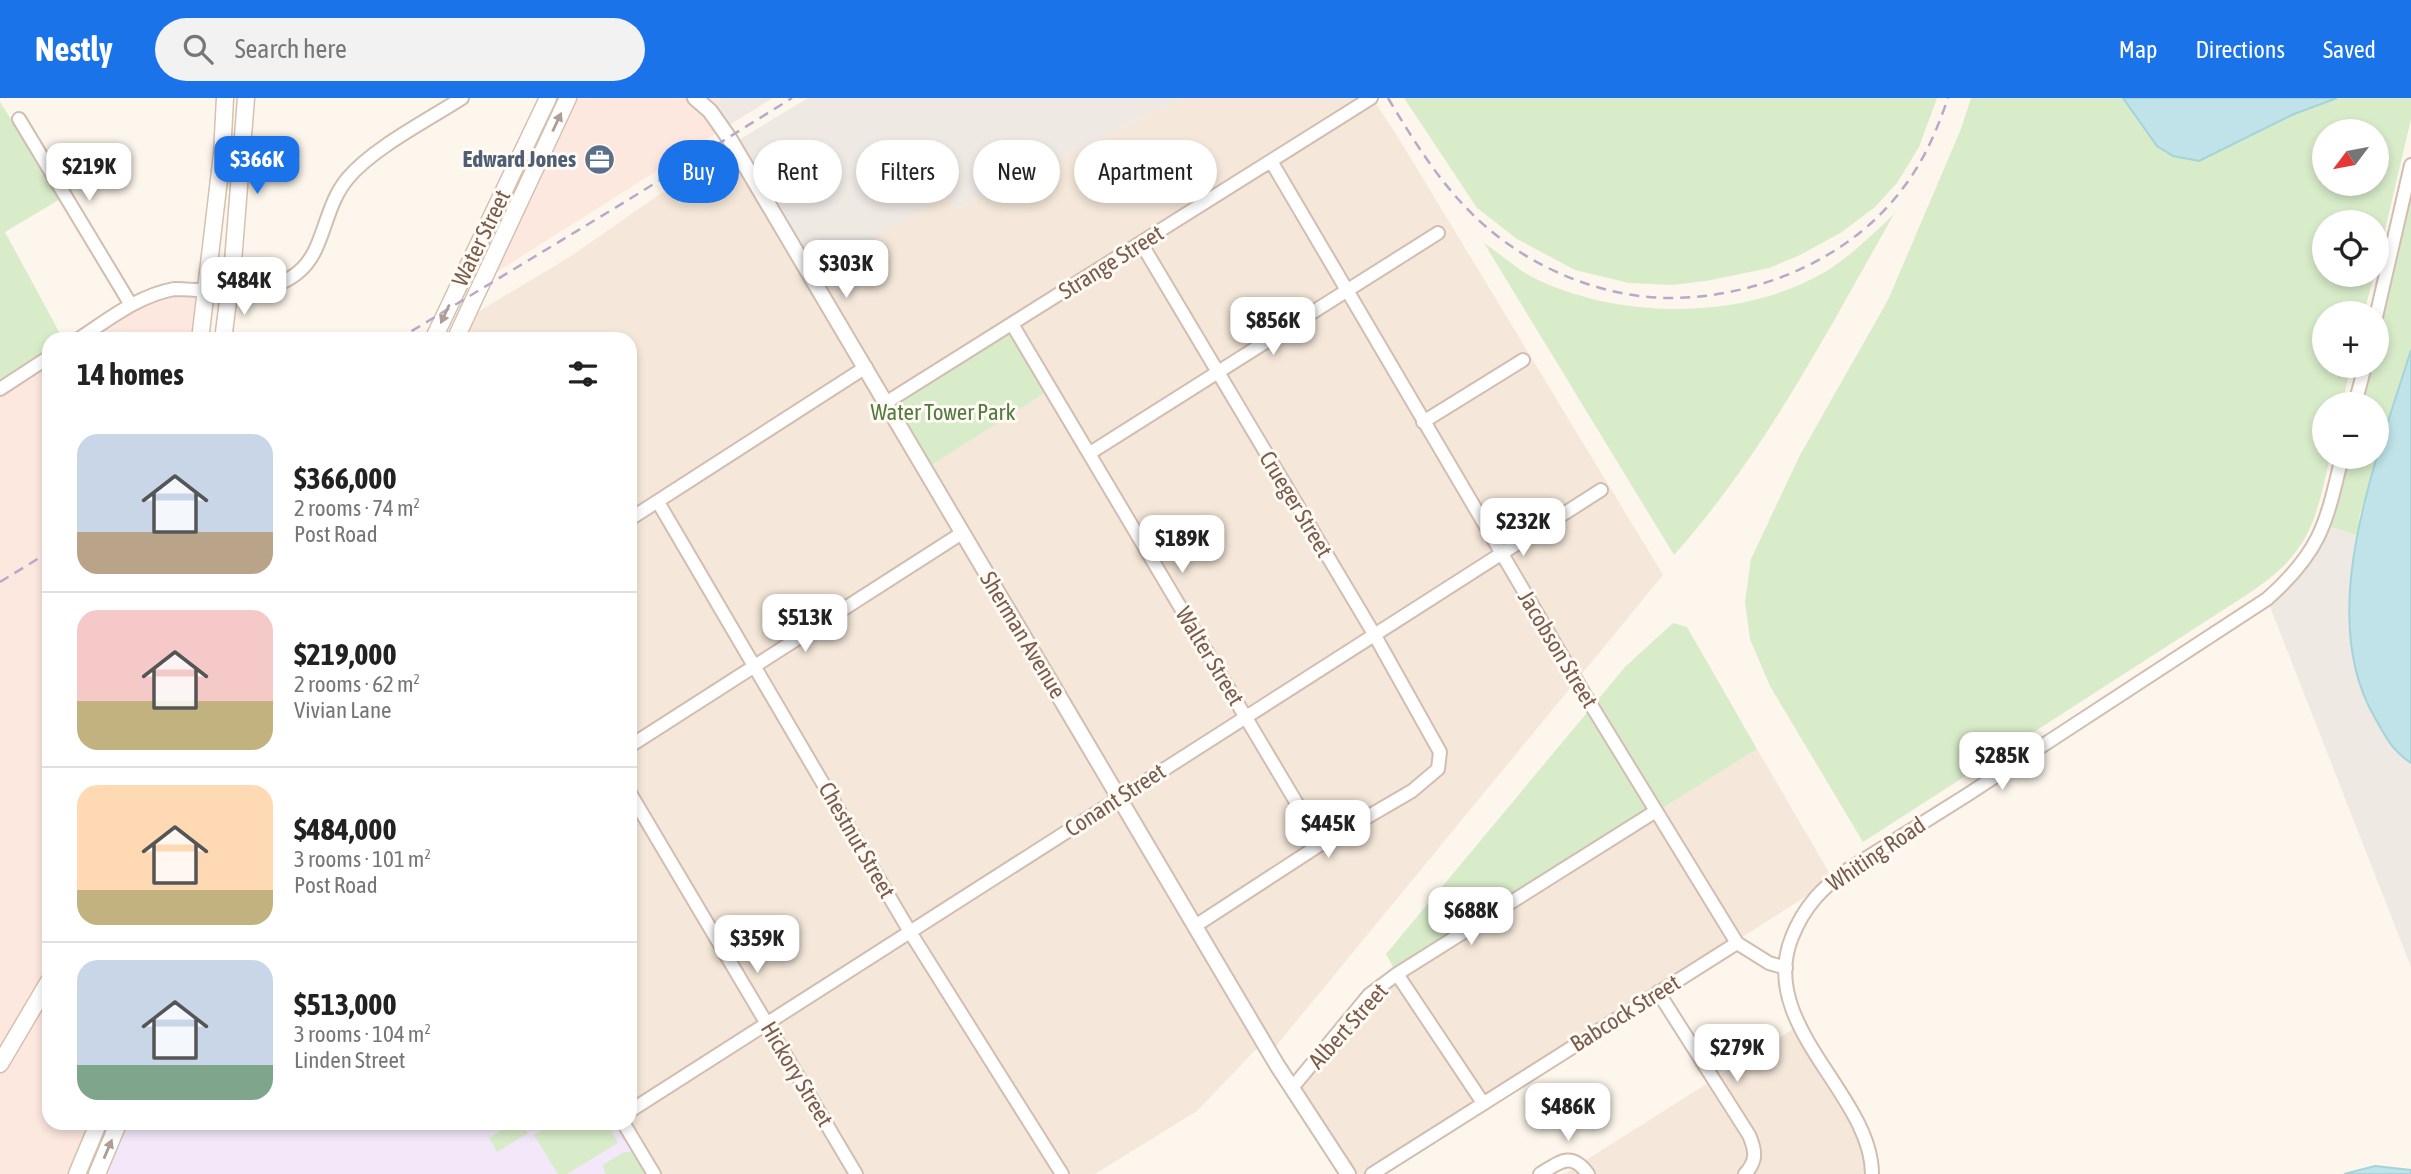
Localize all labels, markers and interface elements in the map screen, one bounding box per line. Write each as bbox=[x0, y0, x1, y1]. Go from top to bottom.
search box bbox=[155, 18, 645, 81]
text: Nestly bbox=[35, 30, 113, 68]
icon: search bbox=[179, 30, 217, 68]
text: Search here bbox=[235, 34, 347, 64]
text: Map bbox=[2119, 36, 2157, 63]
text: Directions bbox=[2195, 36, 2285, 63]
text: Saved bbox=[2323, 36, 2376, 63]
one-way arrow bbox=[551, 112, 562, 132]
north arrow bbox=[2312, 119, 2389, 196]
map controls bbox=[2312, 119, 2389, 469]
pin: $366K bbox=[208, 136, 306, 196]
chip: Buy bbox=[658, 140, 739, 203]
chip: Rent bbox=[753, 140, 842, 203]
chip: Filters bbox=[856, 140, 959, 203]
chip: New bbox=[973, 140, 1060, 203]
chip: Apartment bbox=[1074, 140, 1217, 203]
office icon: Edward Jones bbox=[582, 142, 616, 176]
pin: $219K bbox=[40, 144, 138, 203]
text: $366K bbox=[230, 146, 284, 172]
place label: Edward Jones bbox=[462, 146, 576, 172]
text: $219K bbox=[62, 153, 116, 179]
street label: Water Street bbox=[447, 186, 515, 290]
button: locate bbox=[2312, 210, 2389, 287]
street label: Strange Street bbox=[1054, 220, 1168, 304]
pin: $303K bbox=[797, 240, 895, 300]
text: $303K bbox=[819, 250, 873, 276]
pin: $484K bbox=[195, 258, 293, 317]
text: $484K bbox=[217, 267, 271, 293]
pin: $856K bbox=[1224, 298, 1322, 357]
button: + bbox=[2312, 301, 2389, 378]
one-way arrow bbox=[439, 304, 450, 324]
text: $856K bbox=[1246, 307, 1300, 333]
icon: filters bbox=[564, 355, 602, 393]
text: 14 homes bbox=[77, 357, 184, 391]
button: − bbox=[2312, 392, 2389, 469]
park label: Water Tower Park bbox=[870, 399, 1016, 425]
street label: Crueger Street bbox=[1254, 446, 1338, 562]
text: $366,000 bbox=[294, 461, 397, 495]
icon: home bbox=[133, 462, 217, 546]
text: 2 rooms · 74 m² bbox=[294, 495, 420, 521]
pin: $232K bbox=[1474, 498, 1572, 558]
text: $232K bbox=[1496, 508, 1550, 534]
pin: $189K bbox=[1133, 516, 1231, 575]
text: Post Road bbox=[294, 521, 378, 547]
text: $189K bbox=[1155, 525, 1209, 551]
street label: Sherman Avenue bbox=[975, 567, 1071, 703]
street label: Jacobson Street bbox=[1513, 586, 1603, 712]
pin: $513K bbox=[756, 594, 854, 654]
street label: Walter Street bbox=[1171, 602, 1249, 710]
text: $513K bbox=[778, 604, 832, 630]
text: $219,000 bbox=[294, 637, 397, 671]
icon: home bbox=[133, 638, 217, 722]
text: 2 rooms · 62 m² bbox=[294, 671, 420, 697]
text: Vivian Lane bbox=[294, 697, 392, 723]
pin: $285K bbox=[1953, 732, 2051, 792]
text: $285K bbox=[1975, 742, 2029, 768]
street label: Conant Street bbox=[1060, 758, 1170, 842]
street label: Chestnut Street bbox=[813, 778, 901, 902]
pin: $445K bbox=[1279, 800, 1377, 860]
text: $445K bbox=[1301, 810, 1355, 836]
text: $484,000 bbox=[294, 812, 397, 846]
street label: Whiting Road bbox=[1822, 812, 1930, 896]
icon: home bbox=[133, 813, 217, 897]
text: 3 rooms · 101 m² bbox=[294, 846, 431, 872]
text: Post Road bbox=[294, 872, 378, 898]
pin: $688K bbox=[1422, 888, 1520, 947]
text: $688K bbox=[1444, 897, 1498, 923]
pin: $359K bbox=[708, 916, 806, 975]
text: $359K bbox=[730, 925, 784, 951]
street label: Babcock Street bbox=[1566, 969, 1684, 1057]
street label: Albert Street bbox=[1303, 978, 1393, 1074]
text: $513,000 bbox=[294, 987, 397, 1021]
icon: home bbox=[133, 988, 217, 1072]
street label: Hickory Street bbox=[756, 1017, 838, 1131]
text: 3 rooms · 104 m² bbox=[294, 1021, 431, 1047]
pin: $279K bbox=[1688, 1024, 1786, 1084]
text: $279K bbox=[1710, 1034, 1764, 1060]
text: Linden Street bbox=[294, 1047, 405, 1073]
pin: $486K bbox=[1519, 1084, 1617, 1143]
text: $486K bbox=[1541, 1093, 1595, 1119]
one-way arrow bbox=[102, 1138, 113, 1159]

